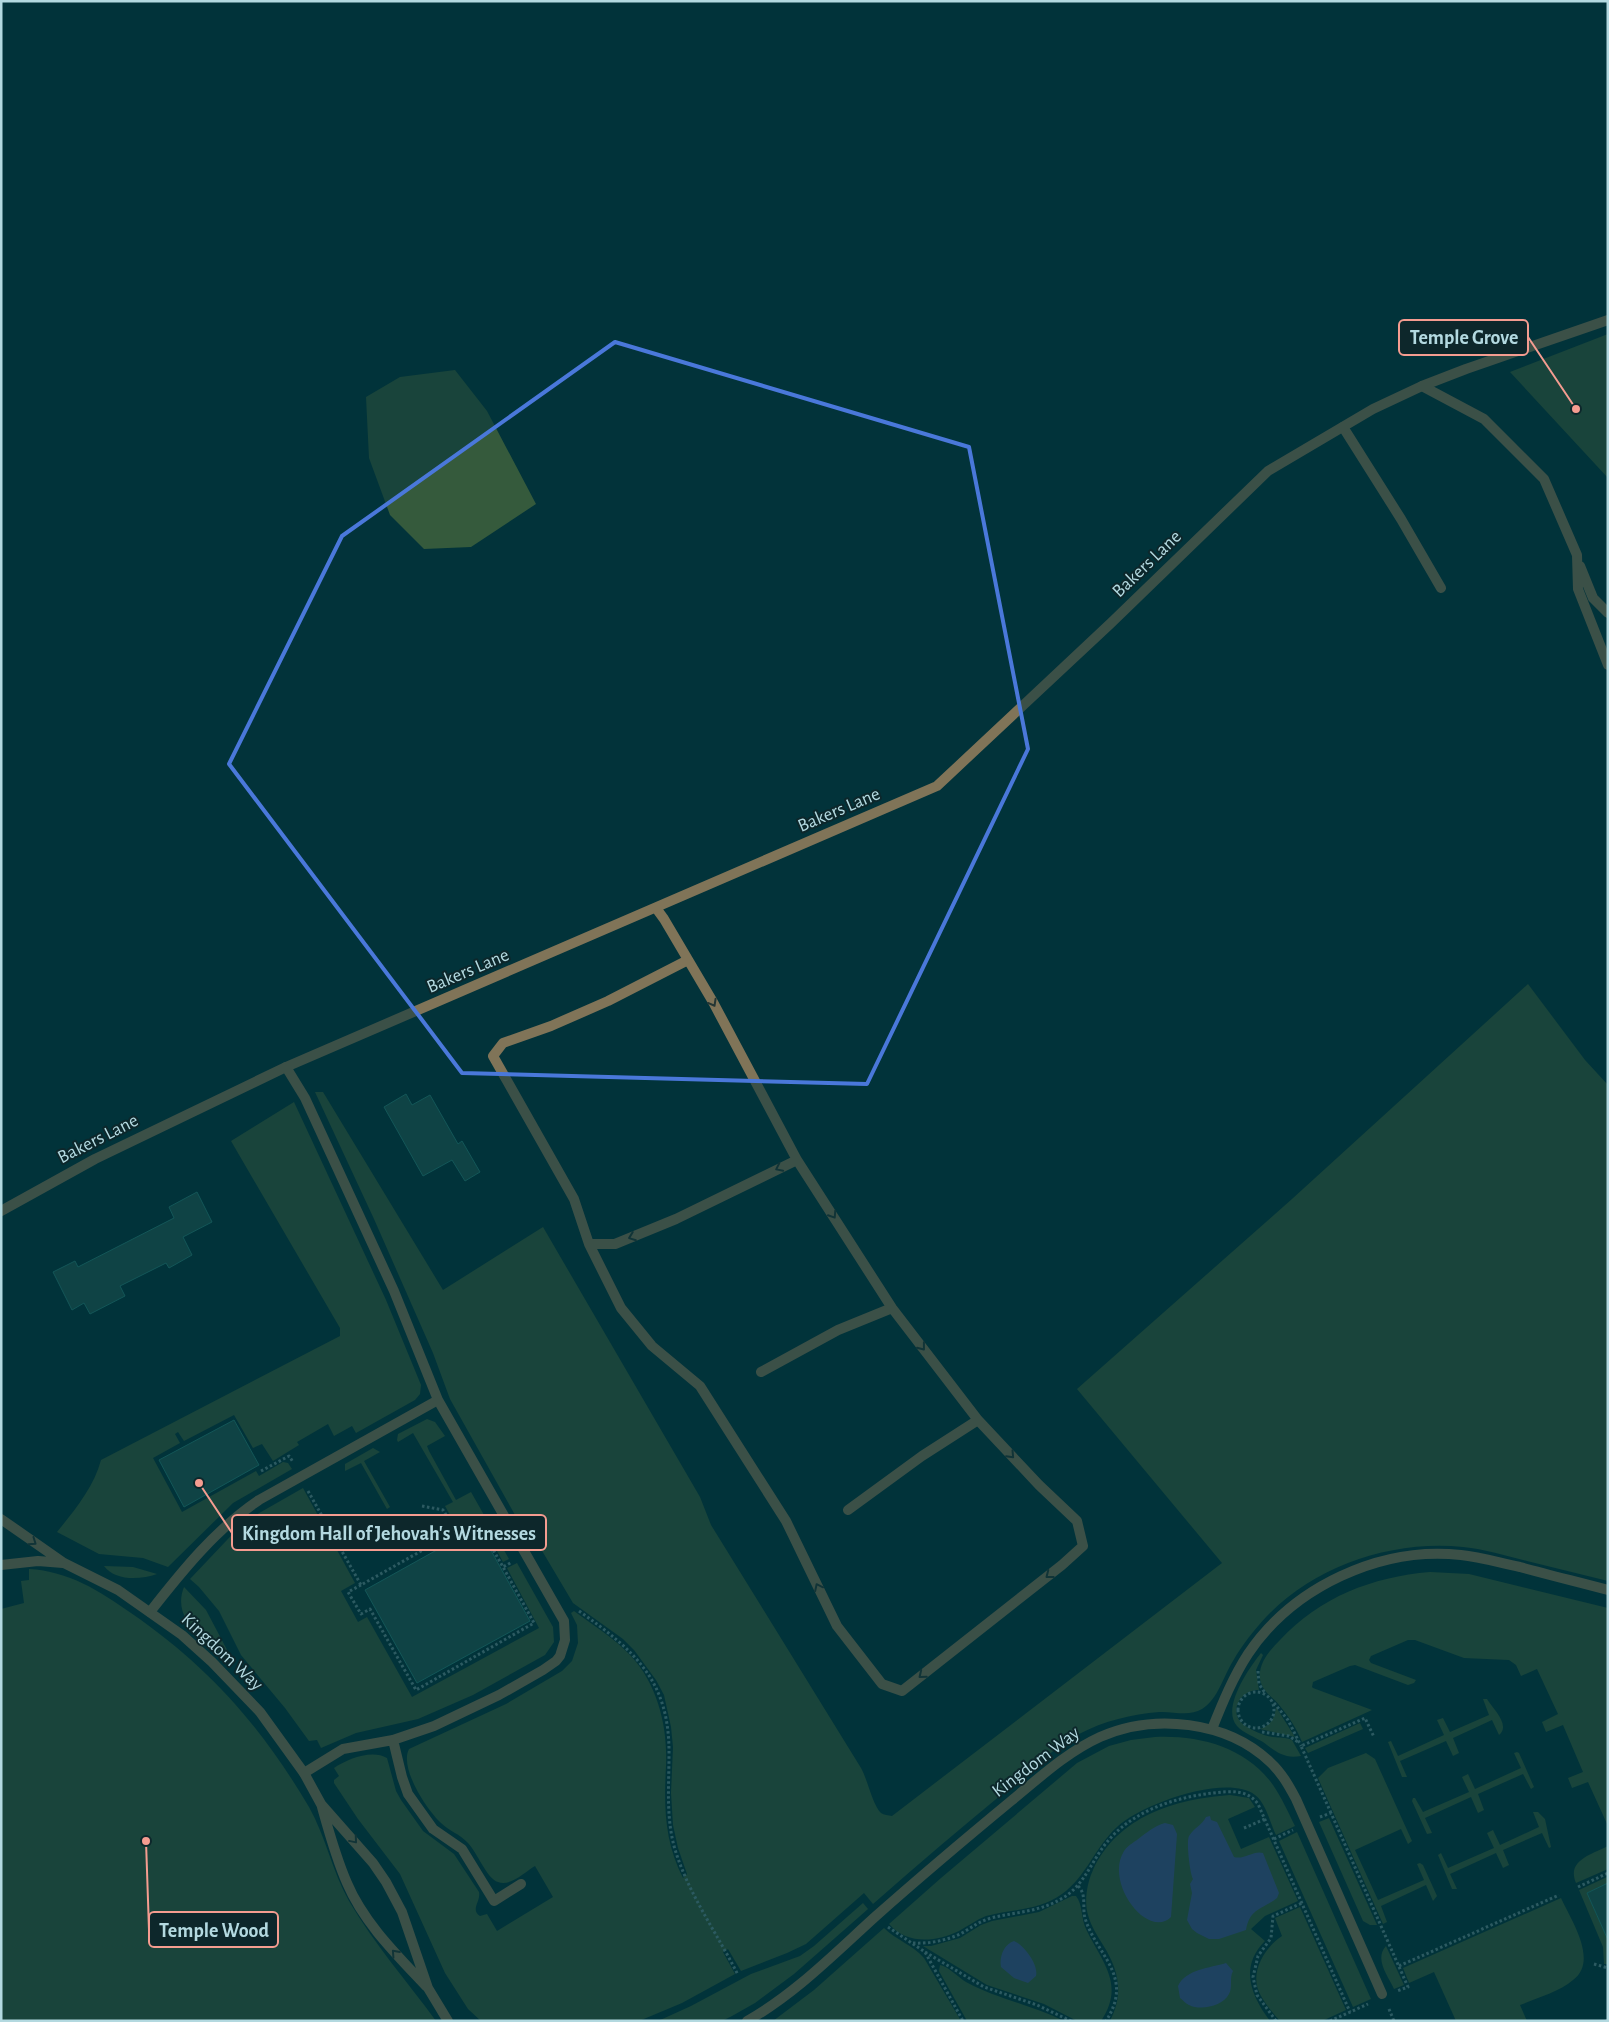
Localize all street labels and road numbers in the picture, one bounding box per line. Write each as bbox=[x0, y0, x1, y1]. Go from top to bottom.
street label: Bakers Lane bbox=[1109, 527, 1185, 601]
street label: Bakers Lane bbox=[795, 784, 883, 836]
street label: Bakers Lane bbox=[424, 945, 512, 997]
street label: Bakers Lane bbox=[55, 1111, 141, 1167]
street label: Kingdom Way bbox=[178, 1610, 266, 1694]
street label: Kingdom Way bbox=[989, 1723, 1083, 1801]

